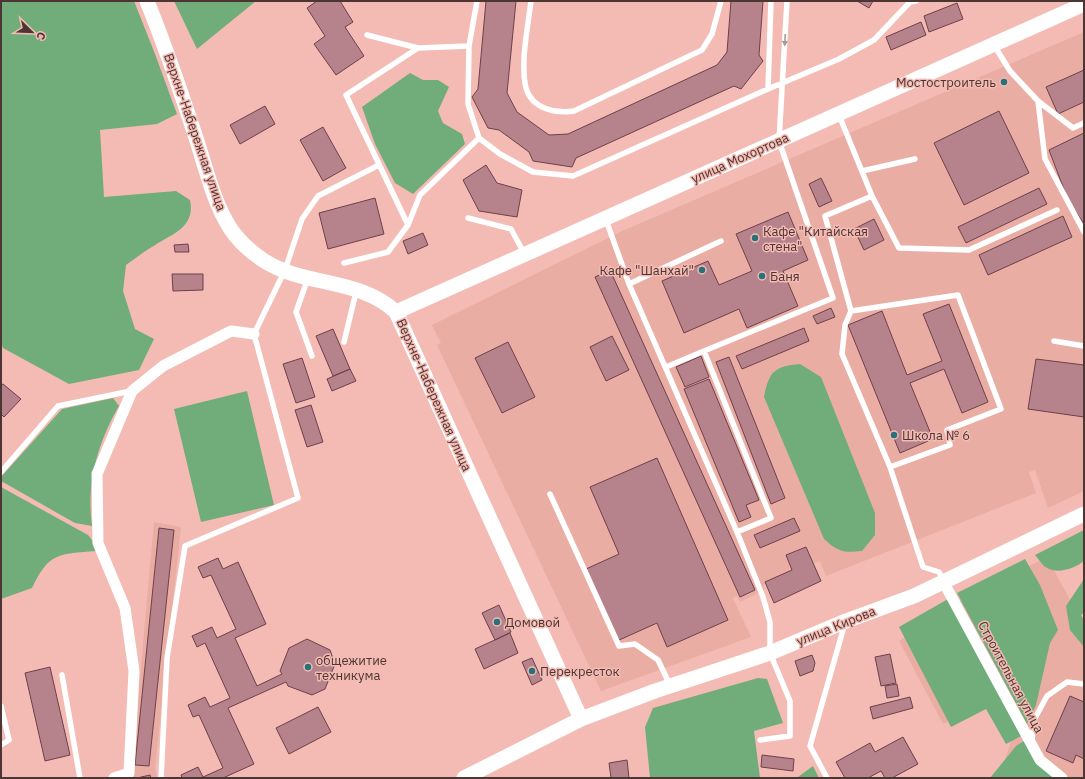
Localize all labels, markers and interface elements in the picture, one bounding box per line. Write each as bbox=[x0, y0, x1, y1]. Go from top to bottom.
north arrow bbox=[12, 12, 52, 52]
text: С bbox=[33, 30, 49, 42]
one-way arrow bbox=[782, 34, 789, 46]
street label: Верхне-Набережная улица bbox=[160, 51, 230, 213]
place label: Мостостроитель bbox=[896, 74, 996, 91]
marker: Мостостроитель bbox=[999, 77, 1009, 87]
street label: улица Мохортова bbox=[688, 129, 792, 187]
place label: Кафе "Китайская стена" bbox=[763, 223, 868, 255]
marker: Кафе "Китайская стена" bbox=[750, 233, 760, 243]
place label: Кафе "Шанхай" bbox=[599, 262, 694, 279]
marker: Кафе "Шанхай" bbox=[697, 265, 707, 275]
place label: Баня bbox=[770, 268, 800, 285]
marker: Баня bbox=[757, 271, 767, 281]
street label: Верхне-Набережная улица bbox=[393, 316, 475, 474]
place label: Школа № 6 bbox=[902, 427, 970, 444]
marker: Школа № 6 bbox=[889, 430, 899, 440]
street label: улица Кирова bbox=[794, 602, 878, 650]
place label: Домовой bbox=[505, 614, 560, 631]
marker: Домовой bbox=[492, 617, 502, 627]
street label: Строительная улица bbox=[974, 618, 1048, 736]
place label: общежитие техникума bbox=[316, 652, 387, 684]
marker: общежитие техникума bbox=[303, 662, 313, 672]
place label: Перекресток bbox=[540, 663, 620, 680]
marker: Перекресток bbox=[527, 666, 537, 676]

